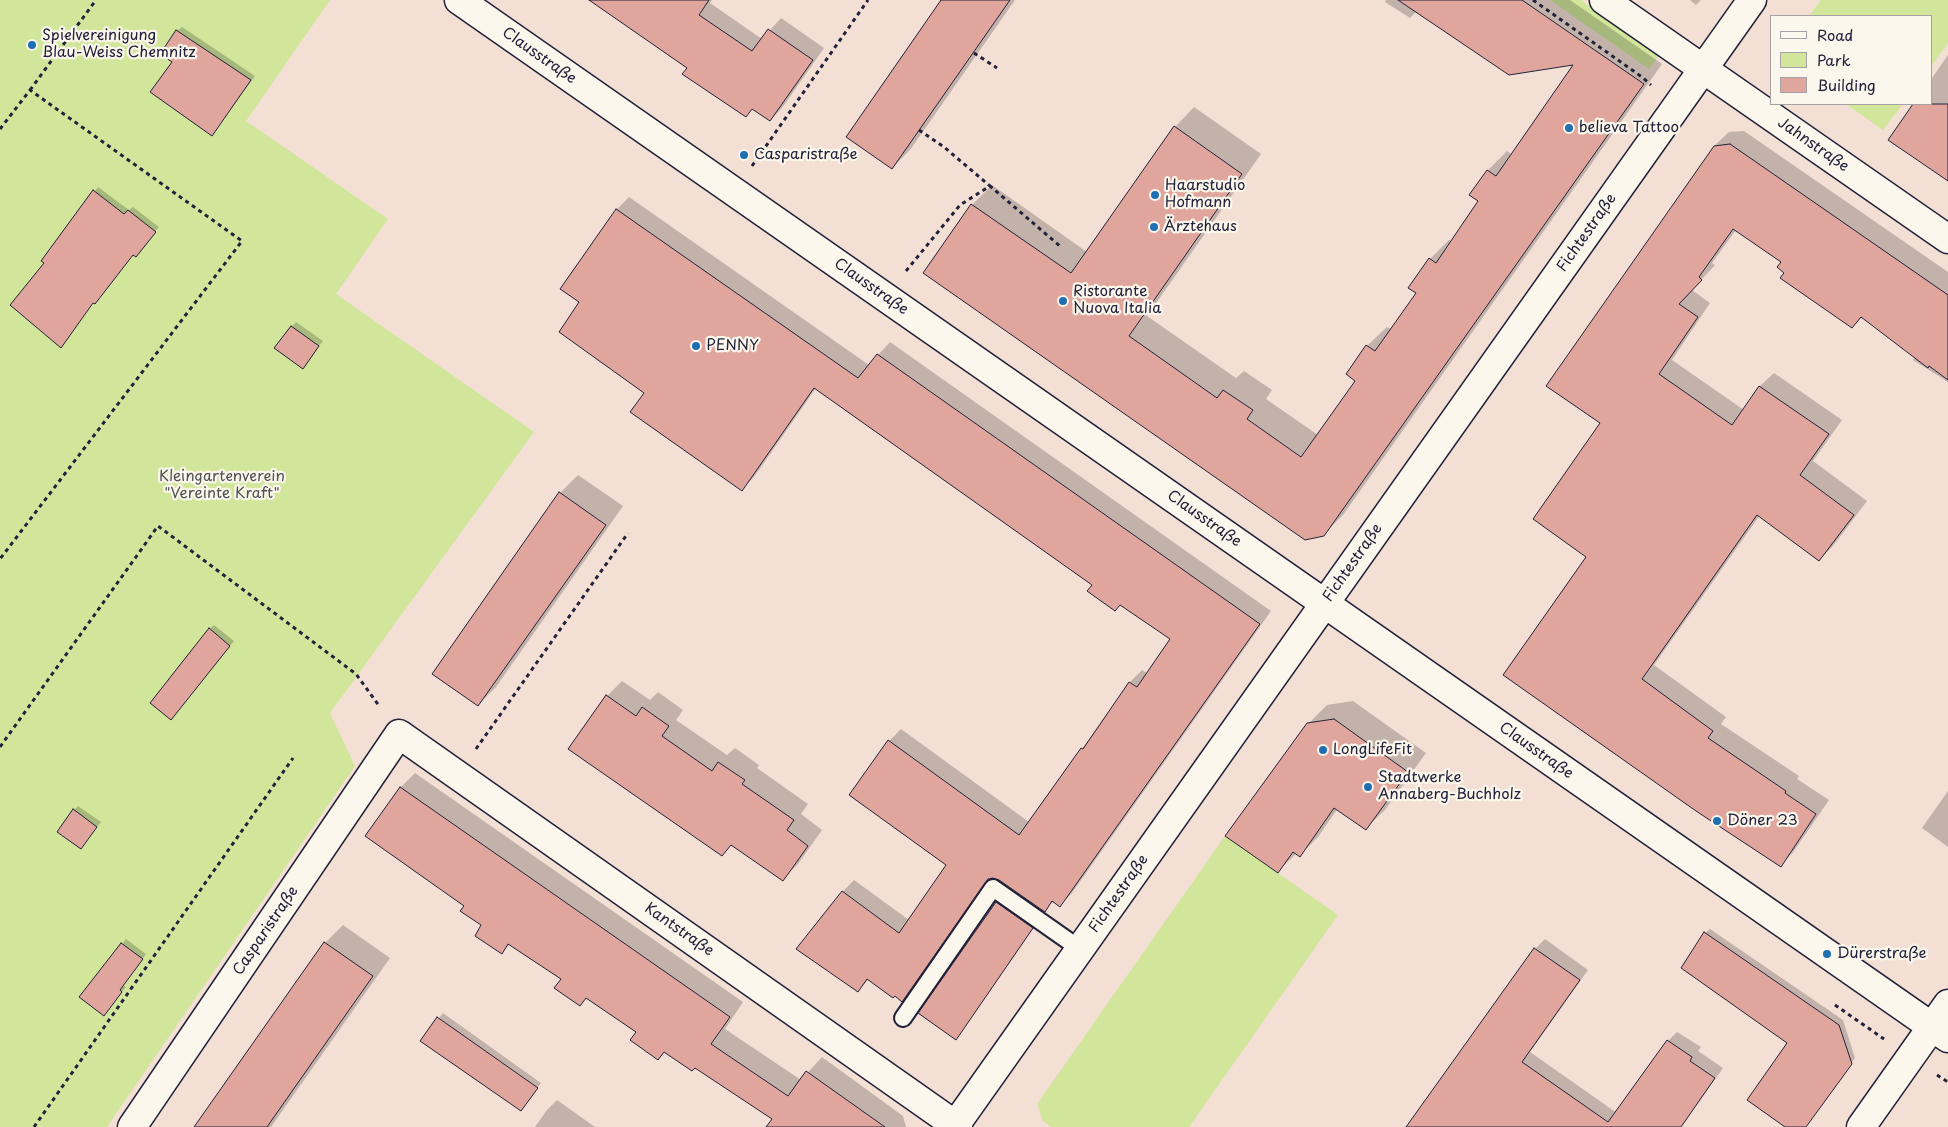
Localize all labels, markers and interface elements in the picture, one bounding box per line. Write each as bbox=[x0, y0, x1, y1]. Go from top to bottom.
legend bbox=[1770, 15, 1933, 105]
text: Road bbox=[1817, 23, 1853, 46]
street label: Clausstraße bbox=[498, 24, 580, 88]
place label: Spielvereinigung Blau-Weiss Chemnitz bbox=[42, 27, 196, 62]
marker: Spielvereinigung Blau-Weiss Chemnitz bbox=[26, 39, 38, 51]
text: Park bbox=[1817, 48, 1851, 71]
text: Building bbox=[1817, 73, 1876, 96]
street label: Jahnstraße bbox=[1774, 114, 1852, 176]
place label: believa Tattoo bbox=[1579, 119, 1679, 137]
marker: believa Tattoo bbox=[1563, 122, 1575, 134]
place label: Casparistraße bbox=[754, 146, 858, 164]
marker: Casparistraße bbox=[738, 149, 750, 161]
place label: Haarstudio Hofmann bbox=[1165, 177, 1245, 212]
marker: Haarstudio Hofmann bbox=[1149, 189, 1161, 201]
street label: Fichtestraße bbox=[1554, 191, 1620, 275]
place label: Ärztehaus bbox=[1164, 218, 1237, 236]
marker: Ärztehaus bbox=[1148, 221, 1160, 233]
street label: Clausstraße bbox=[830, 255, 912, 319]
place label: Ristorante Nuova Italia bbox=[1073, 283, 1161, 318]
marker: Ristorante Nuova Italia bbox=[1057, 295, 1069, 307]
place label: PENNY bbox=[706, 337, 759, 355]
marker: PENNY bbox=[690, 340, 702, 352]
park label: Kleingartenverein "Vereinte Kraft" bbox=[159, 468, 285, 503]
street label: Clausstraße bbox=[1163, 487, 1245, 551]
street label: Fichtestraße bbox=[1320, 521, 1386, 605]
street label: Clausstraße bbox=[1495, 719, 1577, 783]
place label: LongLifeFit bbox=[1333, 741, 1412, 759]
marker: LongLifeFit bbox=[1317, 744, 1329, 756]
place label: Stadtwerke Annaberg-Buchholz bbox=[1378, 769, 1521, 804]
marker: Stadtwerke Annaberg-Buchholz bbox=[1362, 781, 1374, 793]
place label: Döner 23 bbox=[1727, 812, 1798, 830]
marker: Döner 23 bbox=[1711, 815, 1723, 827]
street label: Fichtestraße bbox=[1086, 852, 1152, 936]
street label: Casparistraße bbox=[230, 883, 302, 979]
street label: Kantstraße bbox=[641, 900, 717, 960]
place label: Dürerstraße bbox=[1837, 945, 1926, 963]
marker: Dürerstraße bbox=[1821, 948, 1833, 960]

